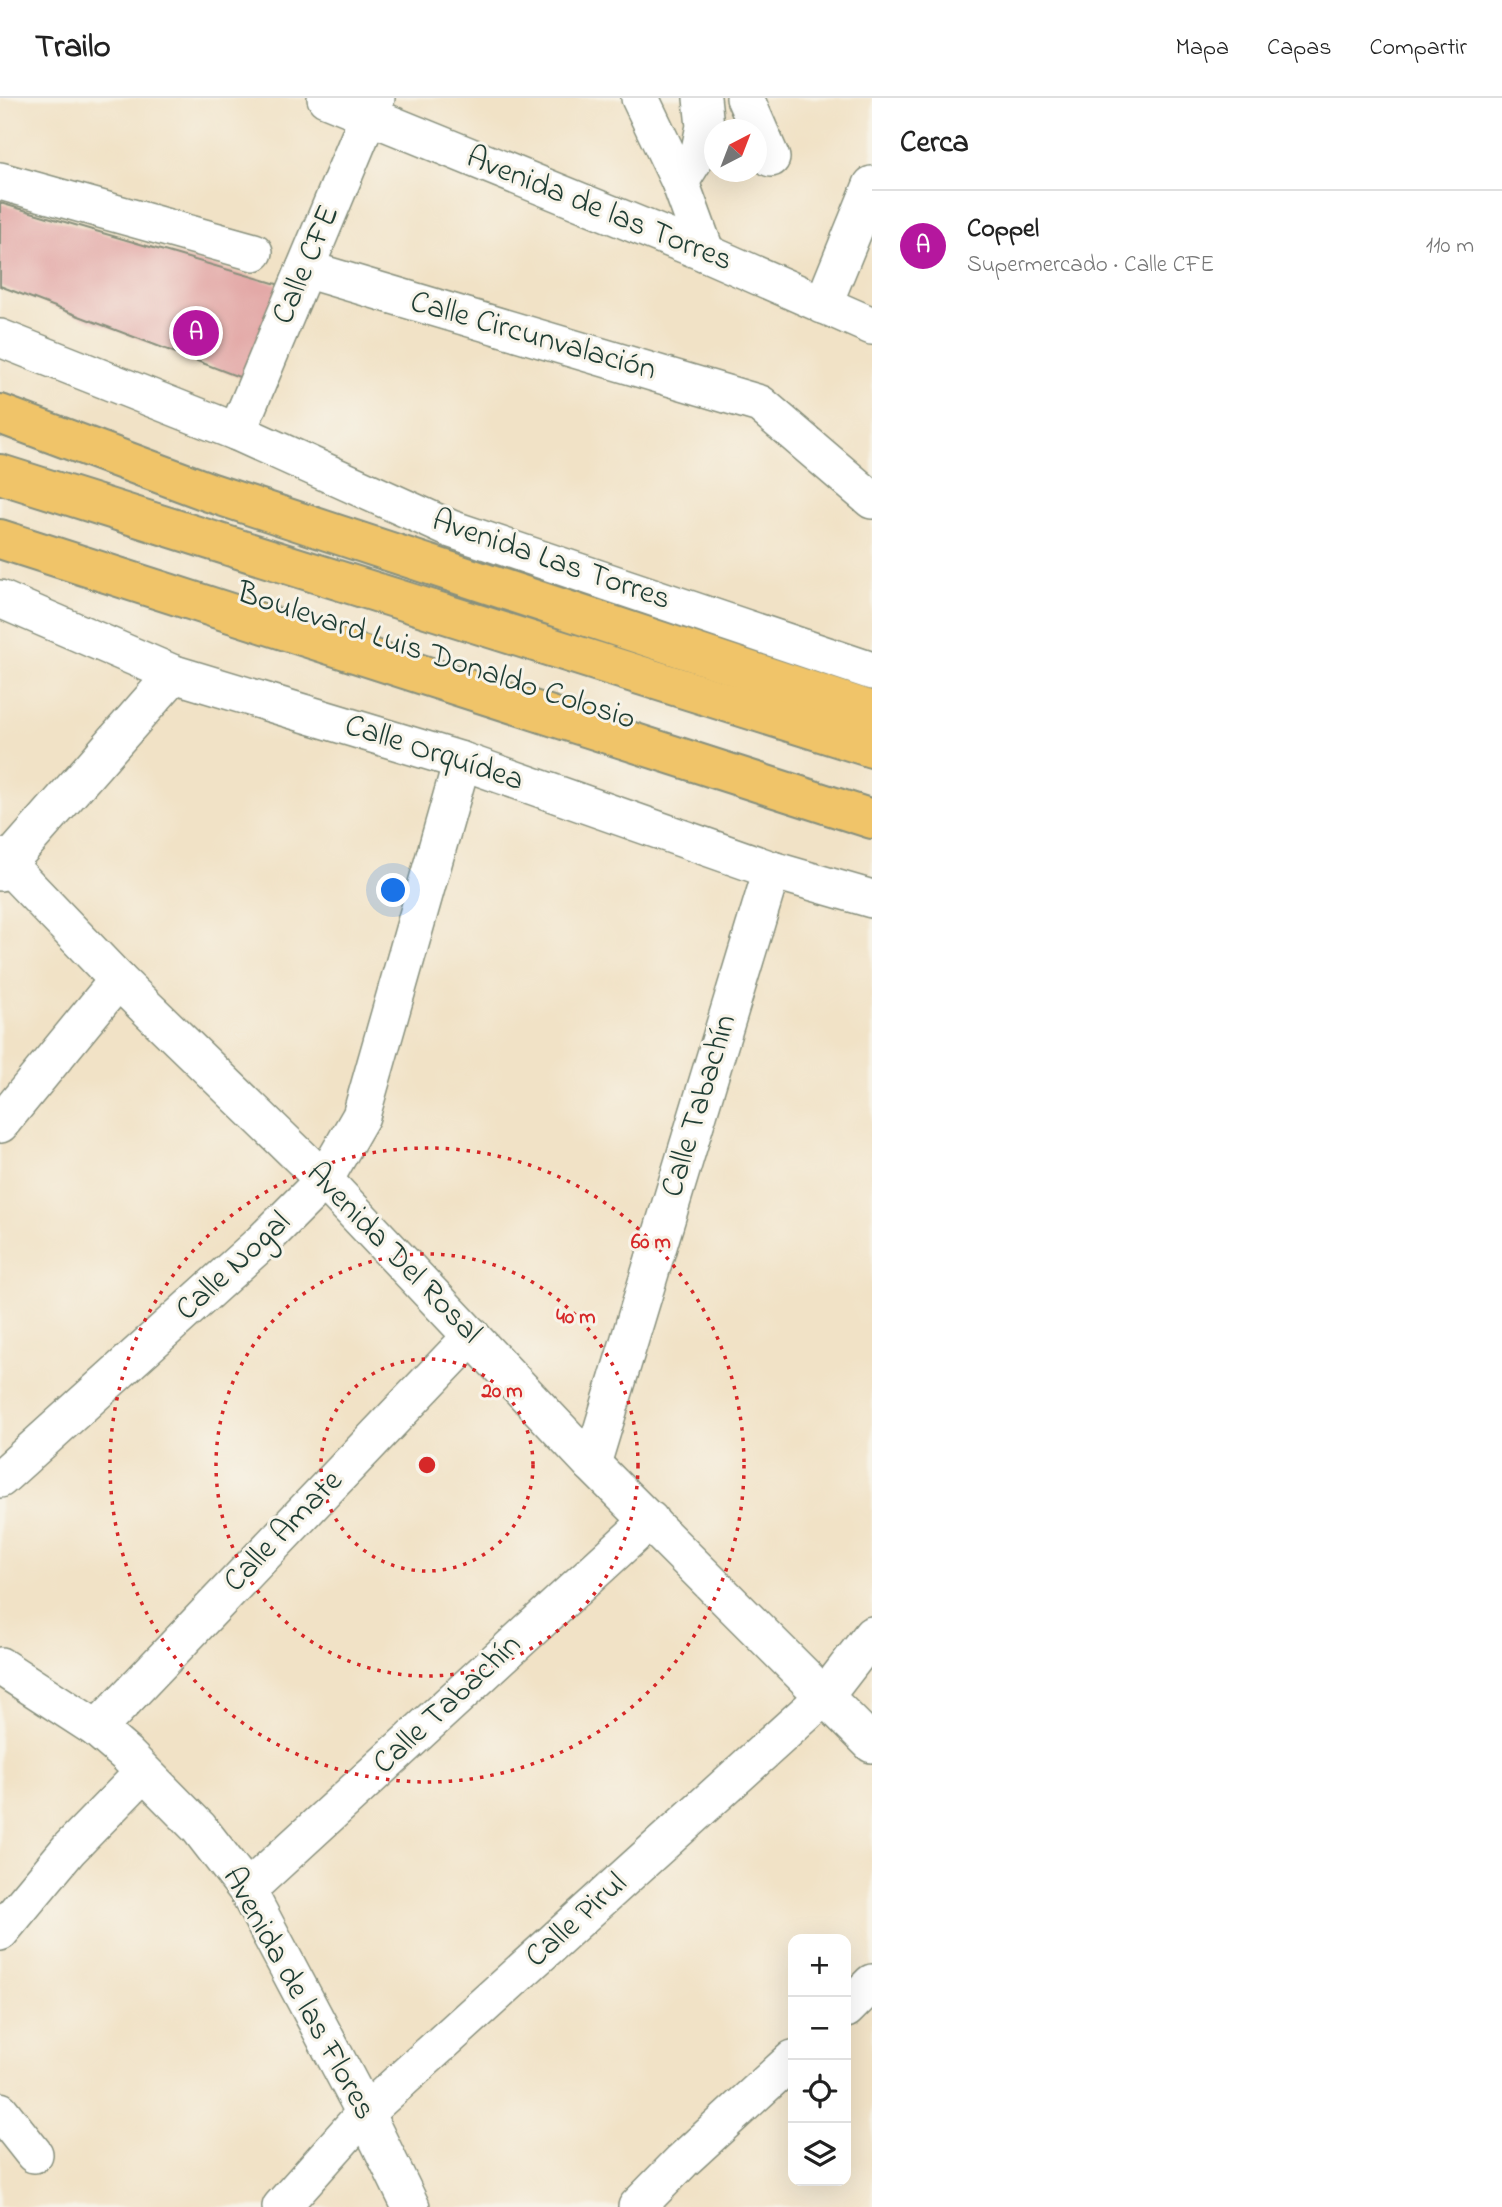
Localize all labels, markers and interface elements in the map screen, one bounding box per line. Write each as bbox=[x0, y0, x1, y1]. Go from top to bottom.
text: Trailo bbox=[35, 24, 111, 72]
text: Mapa bbox=[1176, 31, 1229, 66]
text: Capas bbox=[1267, 31, 1331, 66]
text: Compartir bbox=[1369, 31, 1467, 66]
north arrow bbox=[704, 119, 767, 182]
text: Cerca bbox=[900, 122, 969, 166]
street label: Avenida de las Torres bbox=[459, 135, 739, 285]
street label: Calle CFE bbox=[261, 198, 353, 332]
text: Coppel bbox=[967, 211, 1039, 249]
text: A bbox=[916, 230, 930, 263]
text: 110 m bbox=[1426, 230, 1474, 263]
text: Supermercado · Calle CFE bbox=[967, 249, 1214, 282]
street label: Calle Circunvalación bbox=[404, 279, 662, 395]
pin: A bbox=[173, 307, 219, 359]
street label: Avenida Las Torres bbox=[425, 498, 677, 624]
street label: Boulevard Luis Donaldo Colosio bbox=[230, 570, 641, 744]
street label: Calle Orquídea bbox=[338, 703, 530, 805]
your location bbox=[376, 873, 410, 907]
street label: Calle Tabachín bbox=[650, 1009, 750, 1203]
street label: Avenida Del Rosal bbox=[294, 1153, 492, 1355]
street label: Calle Nogal bbox=[166, 1201, 302, 1333]
text: 60 m bbox=[631, 1228, 671, 1258]
text: 40 m bbox=[556, 1303, 596, 1333]
text: 20 m bbox=[480, 1377, 523, 1407]
centre of rings bbox=[415, 1453, 439, 1477]
street label: Calle Amate bbox=[213, 1460, 355, 1604]
street label: Calle Tabachín bbox=[363, 1623, 533, 1787]
street label: Avenida de las Flores bbox=[209, 1859, 387, 2129]
street label: Calle Pirul bbox=[515, 1862, 639, 1980]
map controls bbox=[788, 1934, 851, 2186]
button: + bbox=[788, 1934, 851, 1997]
button: − bbox=[788, 1997, 851, 2060]
button: locate bbox=[788, 2060, 851, 2123]
button: layers bbox=[788, 2123, 851, 2186]

